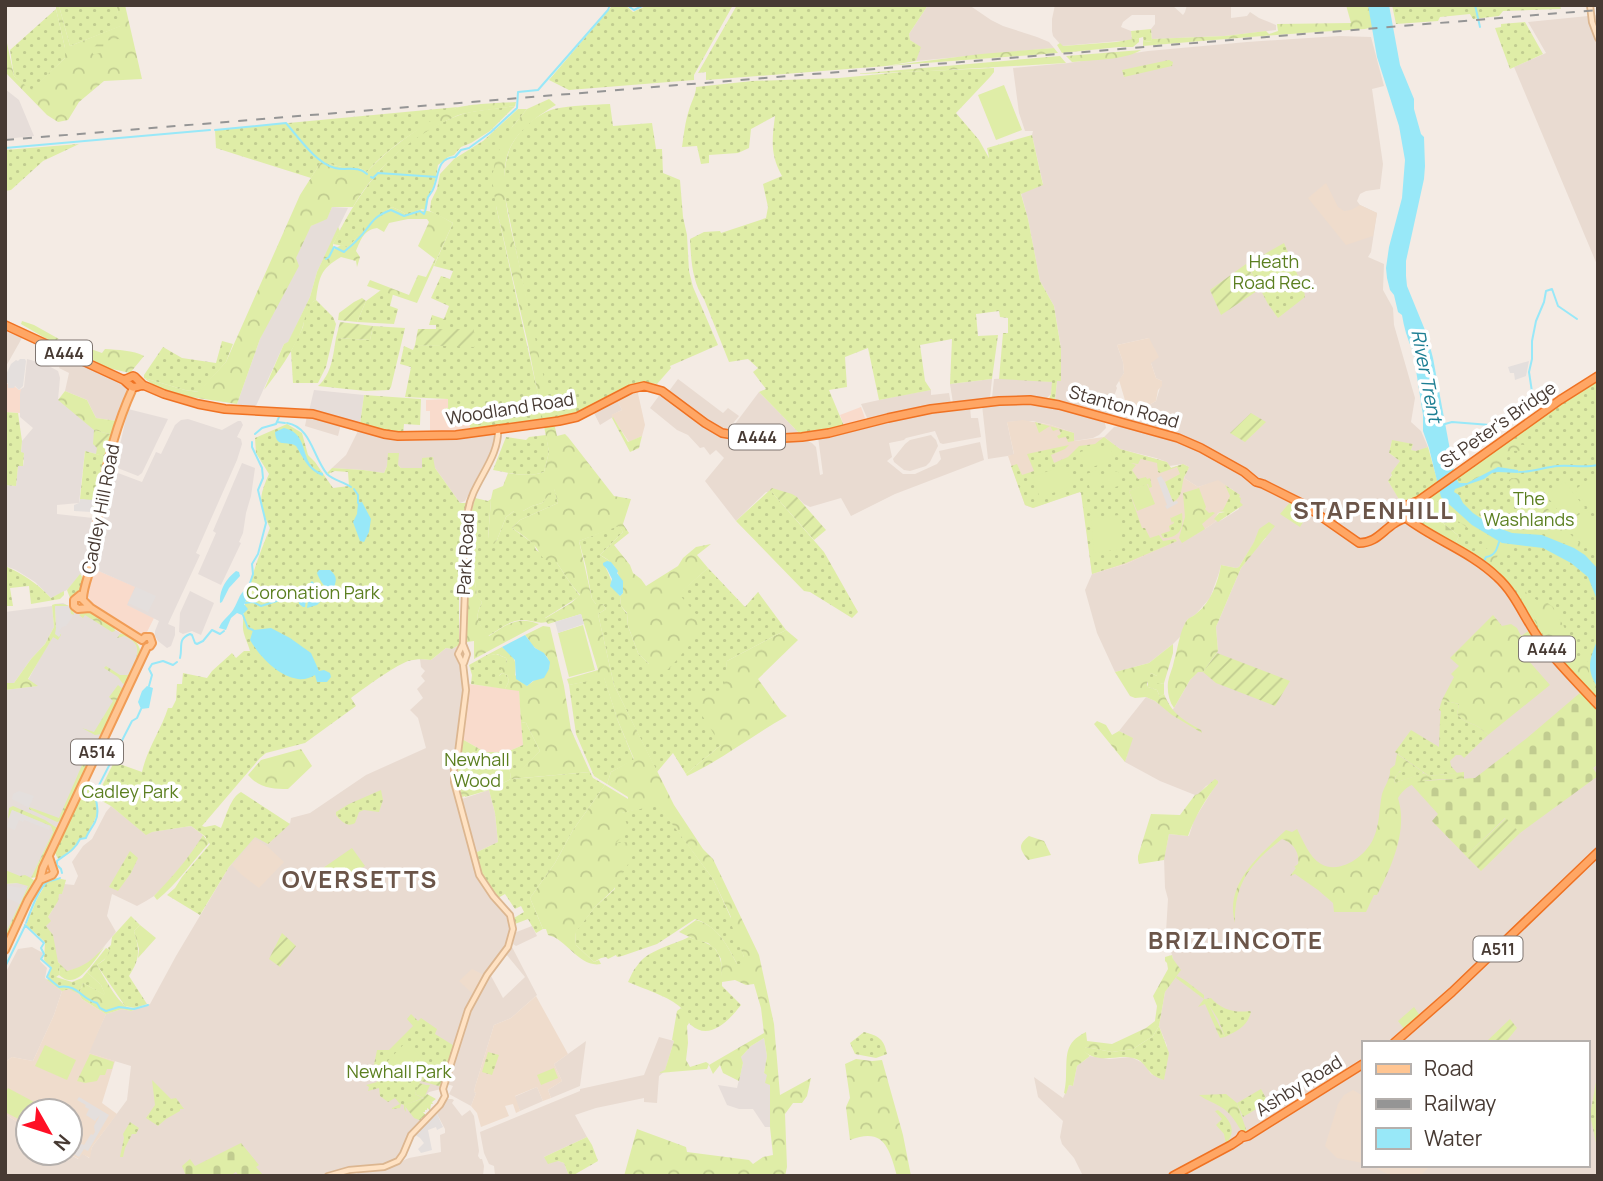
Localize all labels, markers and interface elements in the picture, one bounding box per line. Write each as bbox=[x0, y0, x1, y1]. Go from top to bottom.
park label: Heath Road Rec. bbox=[1233, 249, 1315, 294]
water label: River Trent bbox=[1405, 327, 1449, 427]
road number: A444 bbox=[36, 340, 92, 366]
street label: St Peter's Bridge bbox=[1435, 375, 1560, 473]
street label: Stanton Road bbox=[1066, 379, 1182, 433]
street label: Woodland Road bbox=[444, 386, 576, 430]
road number: A444 bbox=[729, 424, 785, 450]
street label: Cadley Hill Road bbox=[76, 442, 124, 576]
park label: The Washlands bbox=[1483, 486, 1575, 531]
district label: STAPENHILL bbox=[1293, 493, 1455, 526]
street label: Park Road bbox=[451, 512, 479, 596]
park label: Coronation Park bbox=[246, 580, 381, 604]
road number: A444 bbox=[1519, 636, 1575, 662]
road number: A514 bbox=[71, 740, 123, 764]
park label: Newhall Wood bbox=[444, 747, 510, 792]
park label: Cadley Park bbox=[81, 779, 180, 803]
district label: OVERSETTS bbox=[282, 862, 438, 895]
district label: BRIZLINCOTE bbox=[1148, 923, 1324, 956]
road number: A511 bbox=[1474, 937, 1522, 962]
legend bbox=[1362, 1041, 1589, 1167]
street label: Ashby Road bbox=[1251, 1049, 1346, 1121]
text: Road bbox=[1424, 1054, 1474, 1082]
park label: Newhall Park bbox=[347, 1059, 452, 1083]
text: Railway bbox=[1424, 1089, 1496, 1117]
north arrow bbox=[14, 1097, 84, 1167]
text: Water bbox=[1424, 1124, 1483, 1152]
text: N bbox=[48, 1129, 77, 1156]

